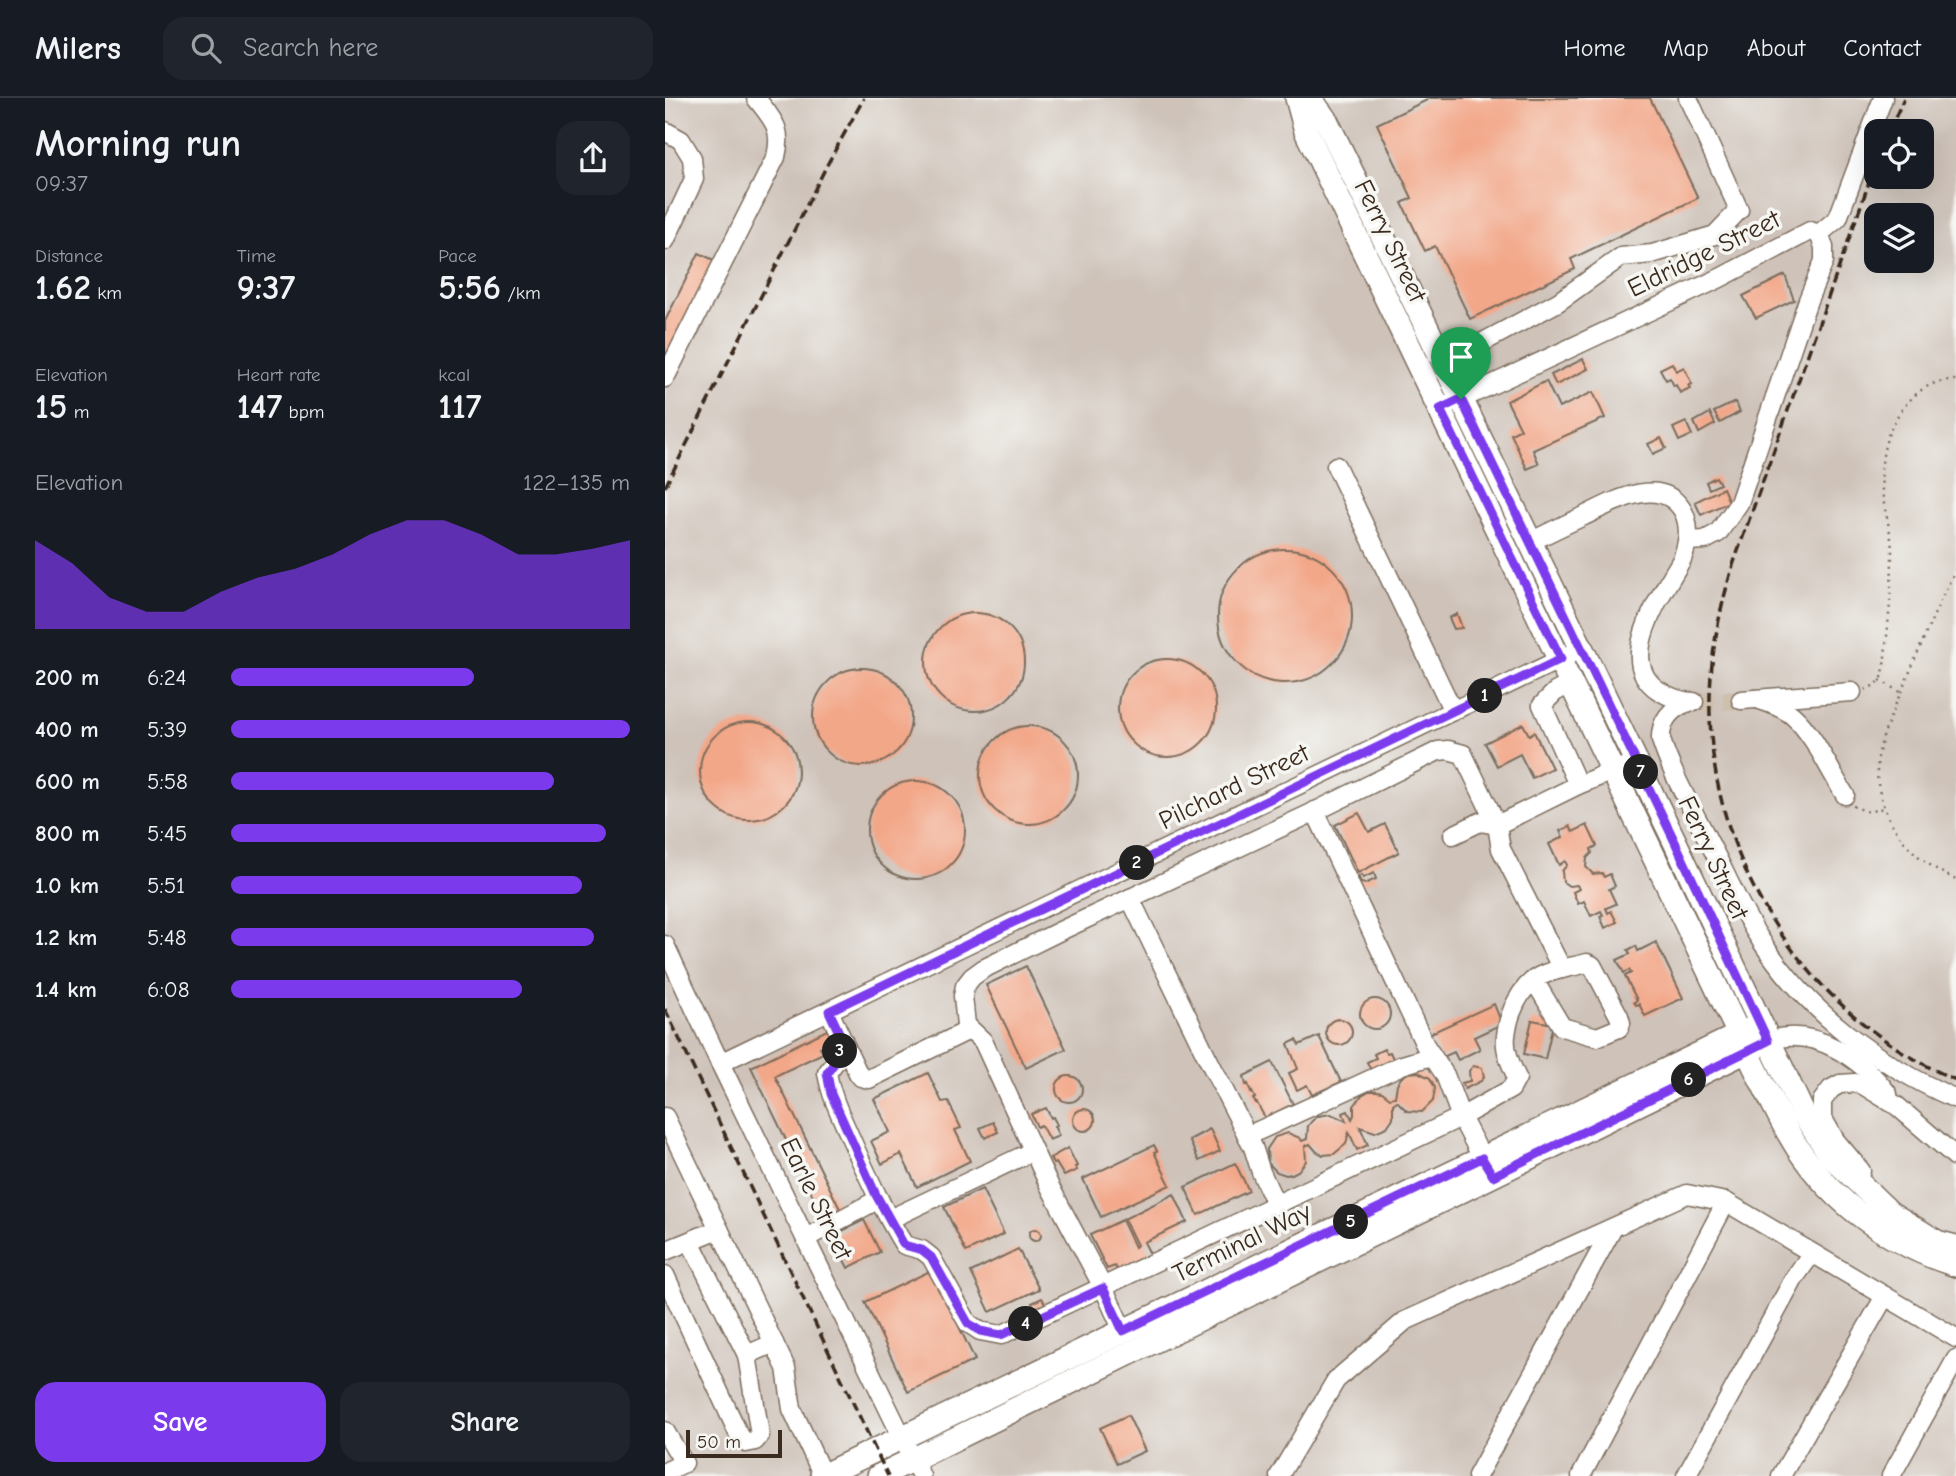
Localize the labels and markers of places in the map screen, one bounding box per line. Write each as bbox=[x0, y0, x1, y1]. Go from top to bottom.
pin bbox=[1431, 327, 1491, 399]
pin: 1 bbox=[1467, 678, 1503, 714]
pin: 7 bbox=[1623, 754, 1658, 790]
pin: 2 bbox=[1119, 846, 1155, 880]
pin: 3 bbox=[823, 1034, 857, 1068]
pin: 6 bbox=[1671, 1062, 1707, 1098]
pin: 5 bbox=[1333, 1204, 1369, 1240]
pin: 4 bbox=[1009, 1306, 1043, 1342]

